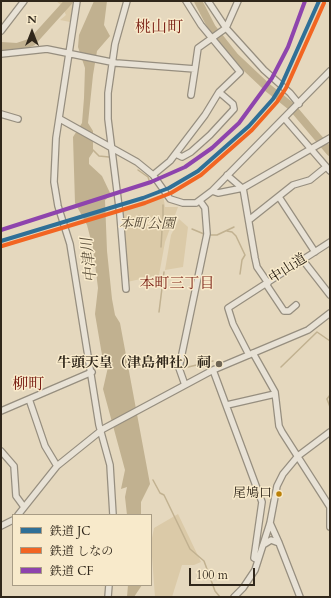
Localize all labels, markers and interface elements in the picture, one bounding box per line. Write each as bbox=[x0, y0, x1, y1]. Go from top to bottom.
north arrow bbox=[12, 12, 52, 52]
text: N bbox=[27, 12, 37, 27]
district label: 桃山町 bbox=[135, 18, 183, 38]
park label: 本町公園 bbox=[119, 217, 175, 233]
water label: 中津川 bbox=[79, 237, 101, 283]
street label: 中山道 bbox=[266, 251, 310, 287]
district label: 本町三丁目 bbox=[140, 276, 214, 294]
place label: 牛頭天皇（津島神社）祠 bbox=[57, 356, 211, 372]
marker: 牛頭天皇（津島神社）祠 bbox=[214, 359, 224, 369]
district label: 柳町 bbox=[12, 375, 44, 395]
place label: 尾鳩口 bbox=[233, 486, 272, 502]
marker: 尾鳩口 bbox=[274, 489, 284, 499]
legend bbox=[12, 514, 152, 586]
text: 鉄道 JC bbox=[50, 523, 90, 539]
text: 鉄道 しなの bbox=[50, 543, 113, 559]
scale bar bbox=[191, 560, 257, 586]
text: 鉄道 CF bbox=[50, 563, 93, 579]
text: 100 m bbox=[196, 567, 228, 583]

